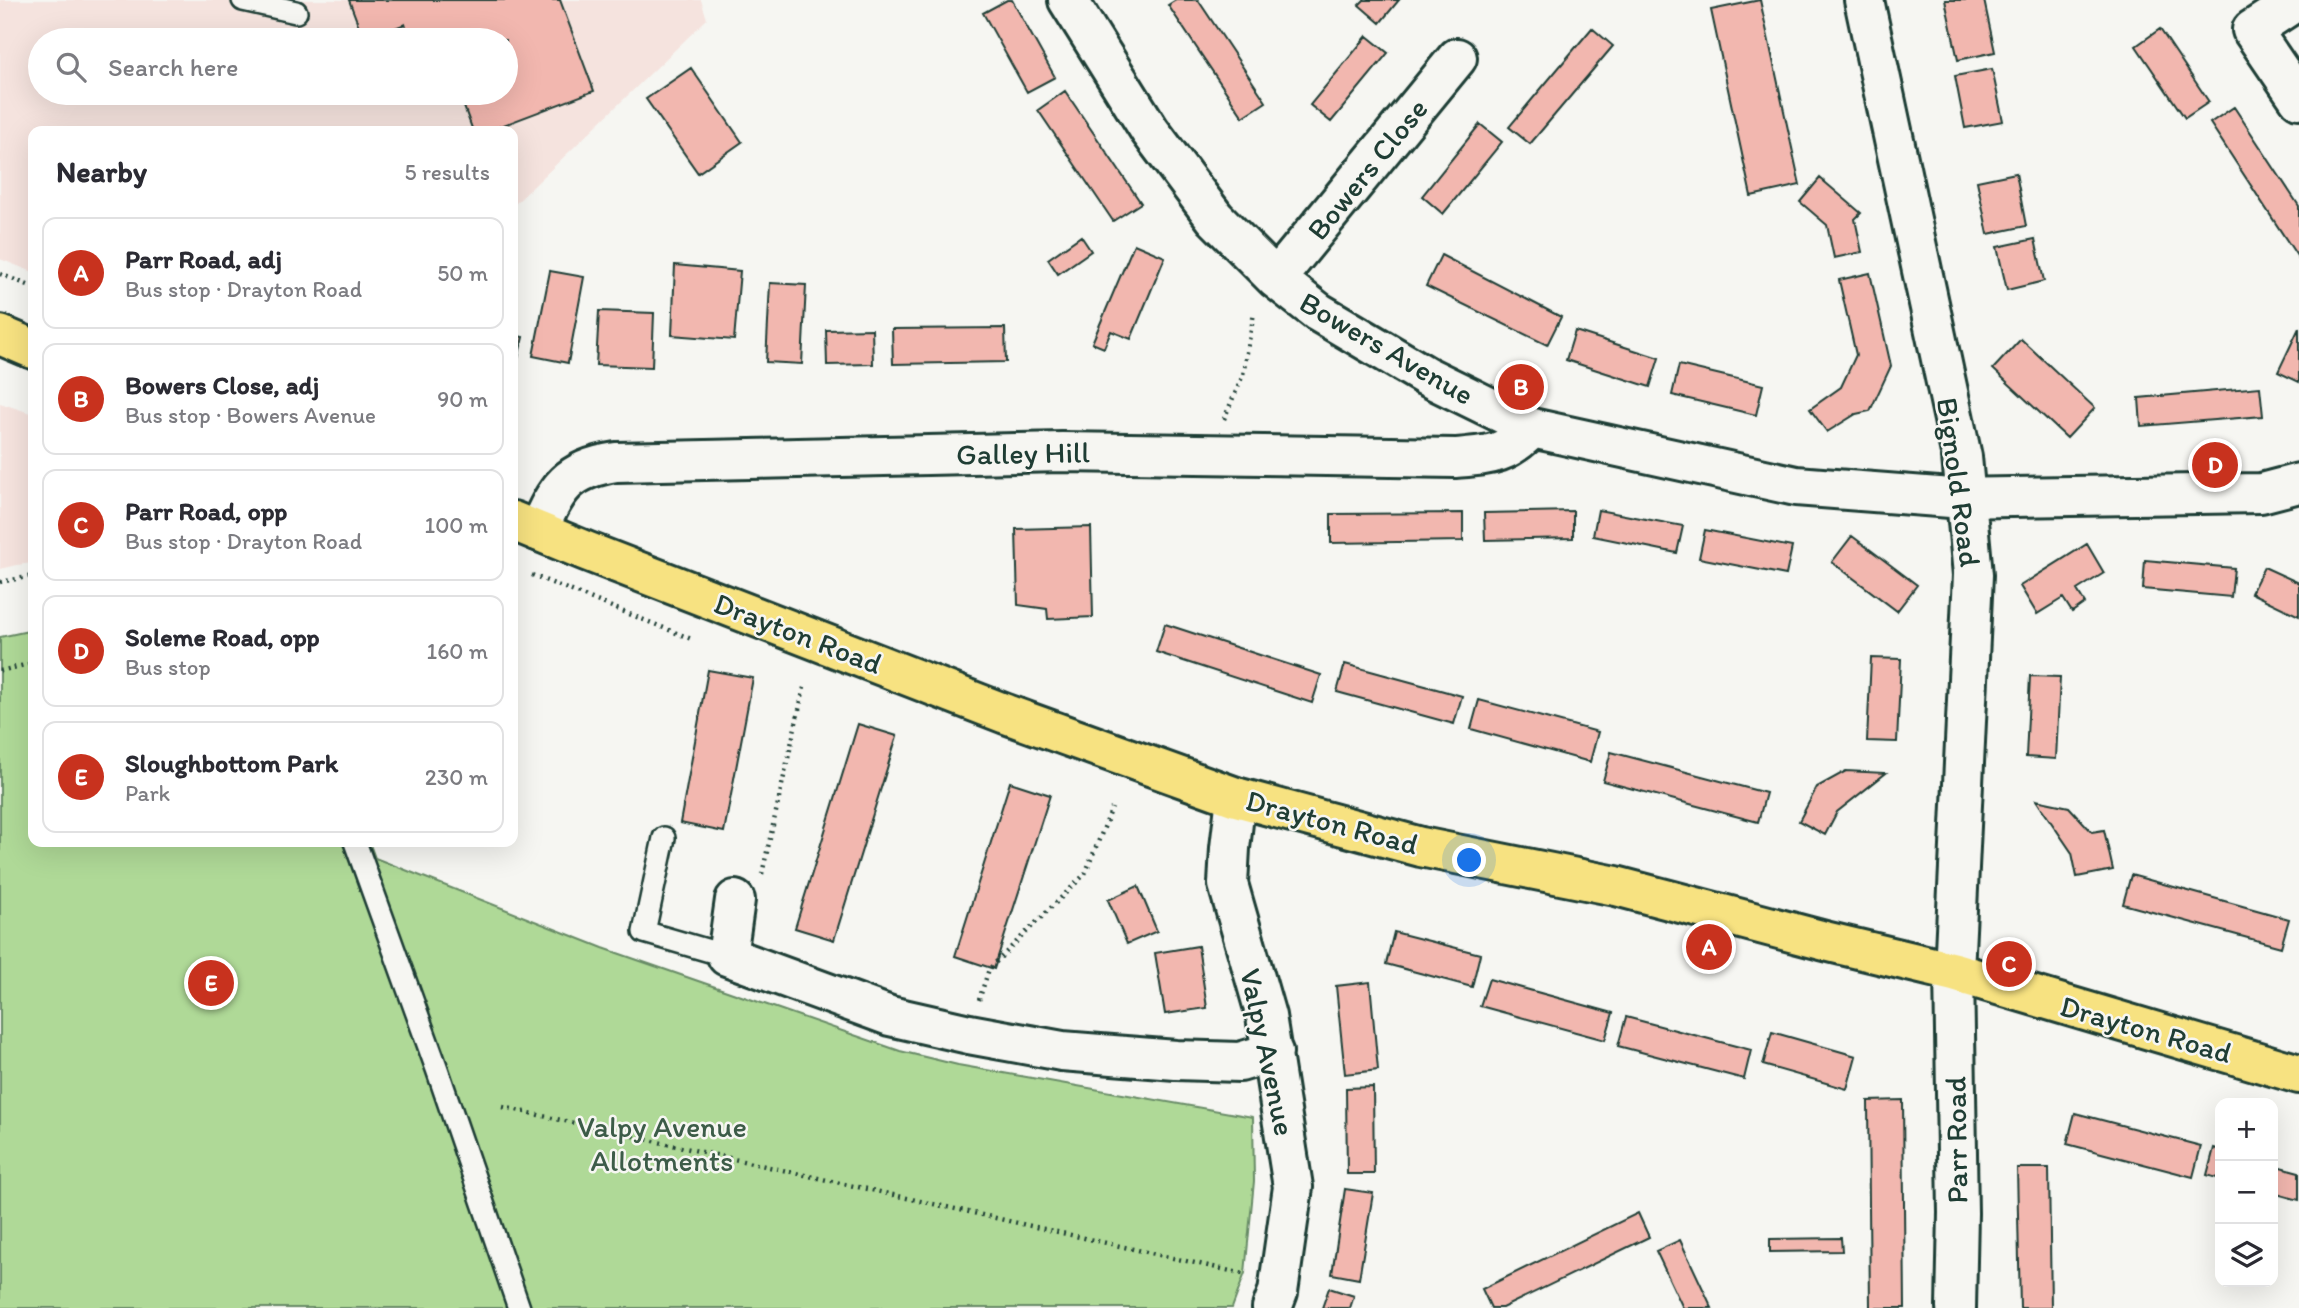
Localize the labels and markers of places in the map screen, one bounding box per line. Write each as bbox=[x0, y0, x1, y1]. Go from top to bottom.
pin: B bbox=[1498, 361, 1544, 413]
pin: D bbox=[2192, 439, 2238, 491]
pin: A bbox=[1686, 921, 1732, 973]
pin: C bbox=[1986, 938, 2032, 990]
pin: E bbox=[188, 957, 234, 1009]

